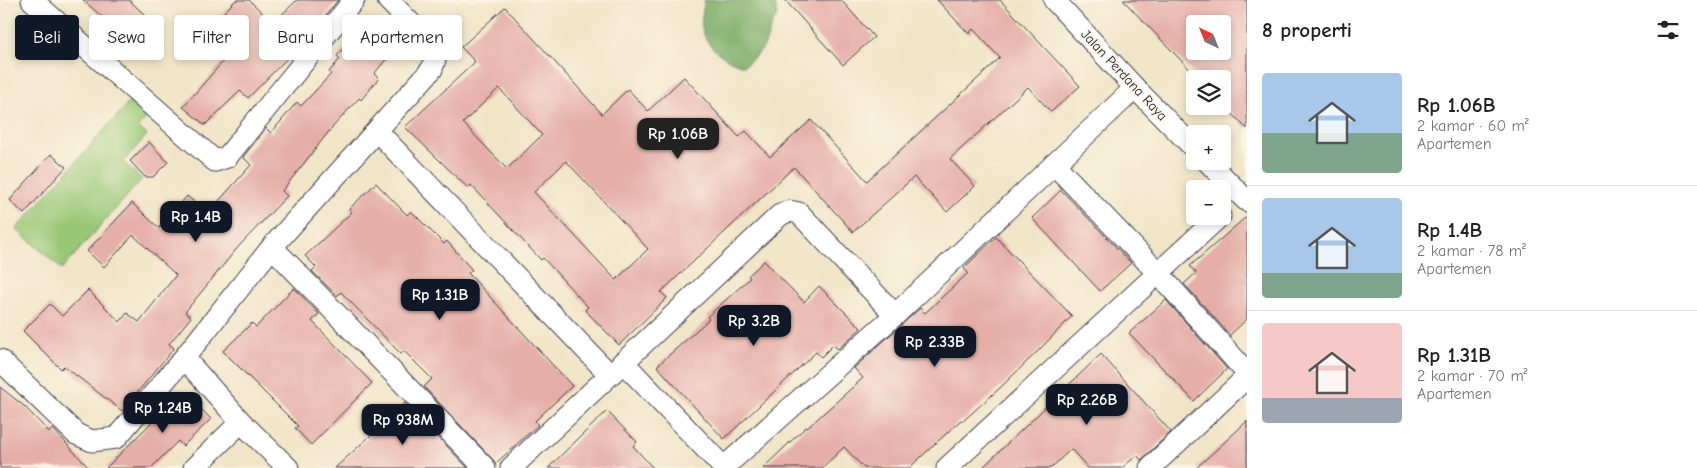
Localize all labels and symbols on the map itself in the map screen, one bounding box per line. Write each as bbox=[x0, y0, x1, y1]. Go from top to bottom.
north arrow bbox=[1186, 15, 1231, 60]
street label: Jalan Perdana Raya bbox=[1077, 26, 1171, 124]
pin: Rp 1.06B bbox=[626, 118, 730, 160]
pin: Rp 1.4B bbox=[150, 200, 242, 243]
pin: Rp 1.31B bbox=[388, 278, 492, 321]
pin: Rp 3.2B bbox=[708, 304, 800, 347]
pin: Rp 2.33B bbox=[883, 326, 987, 368]
pin: Rp 2.26B bbox=[1035, 384, 1139, 426]
pin: Rp 1.24B bbox=[111, 392, 215, 434]
pin: Rp 938M bbox=[357, 404, 449, 446]

